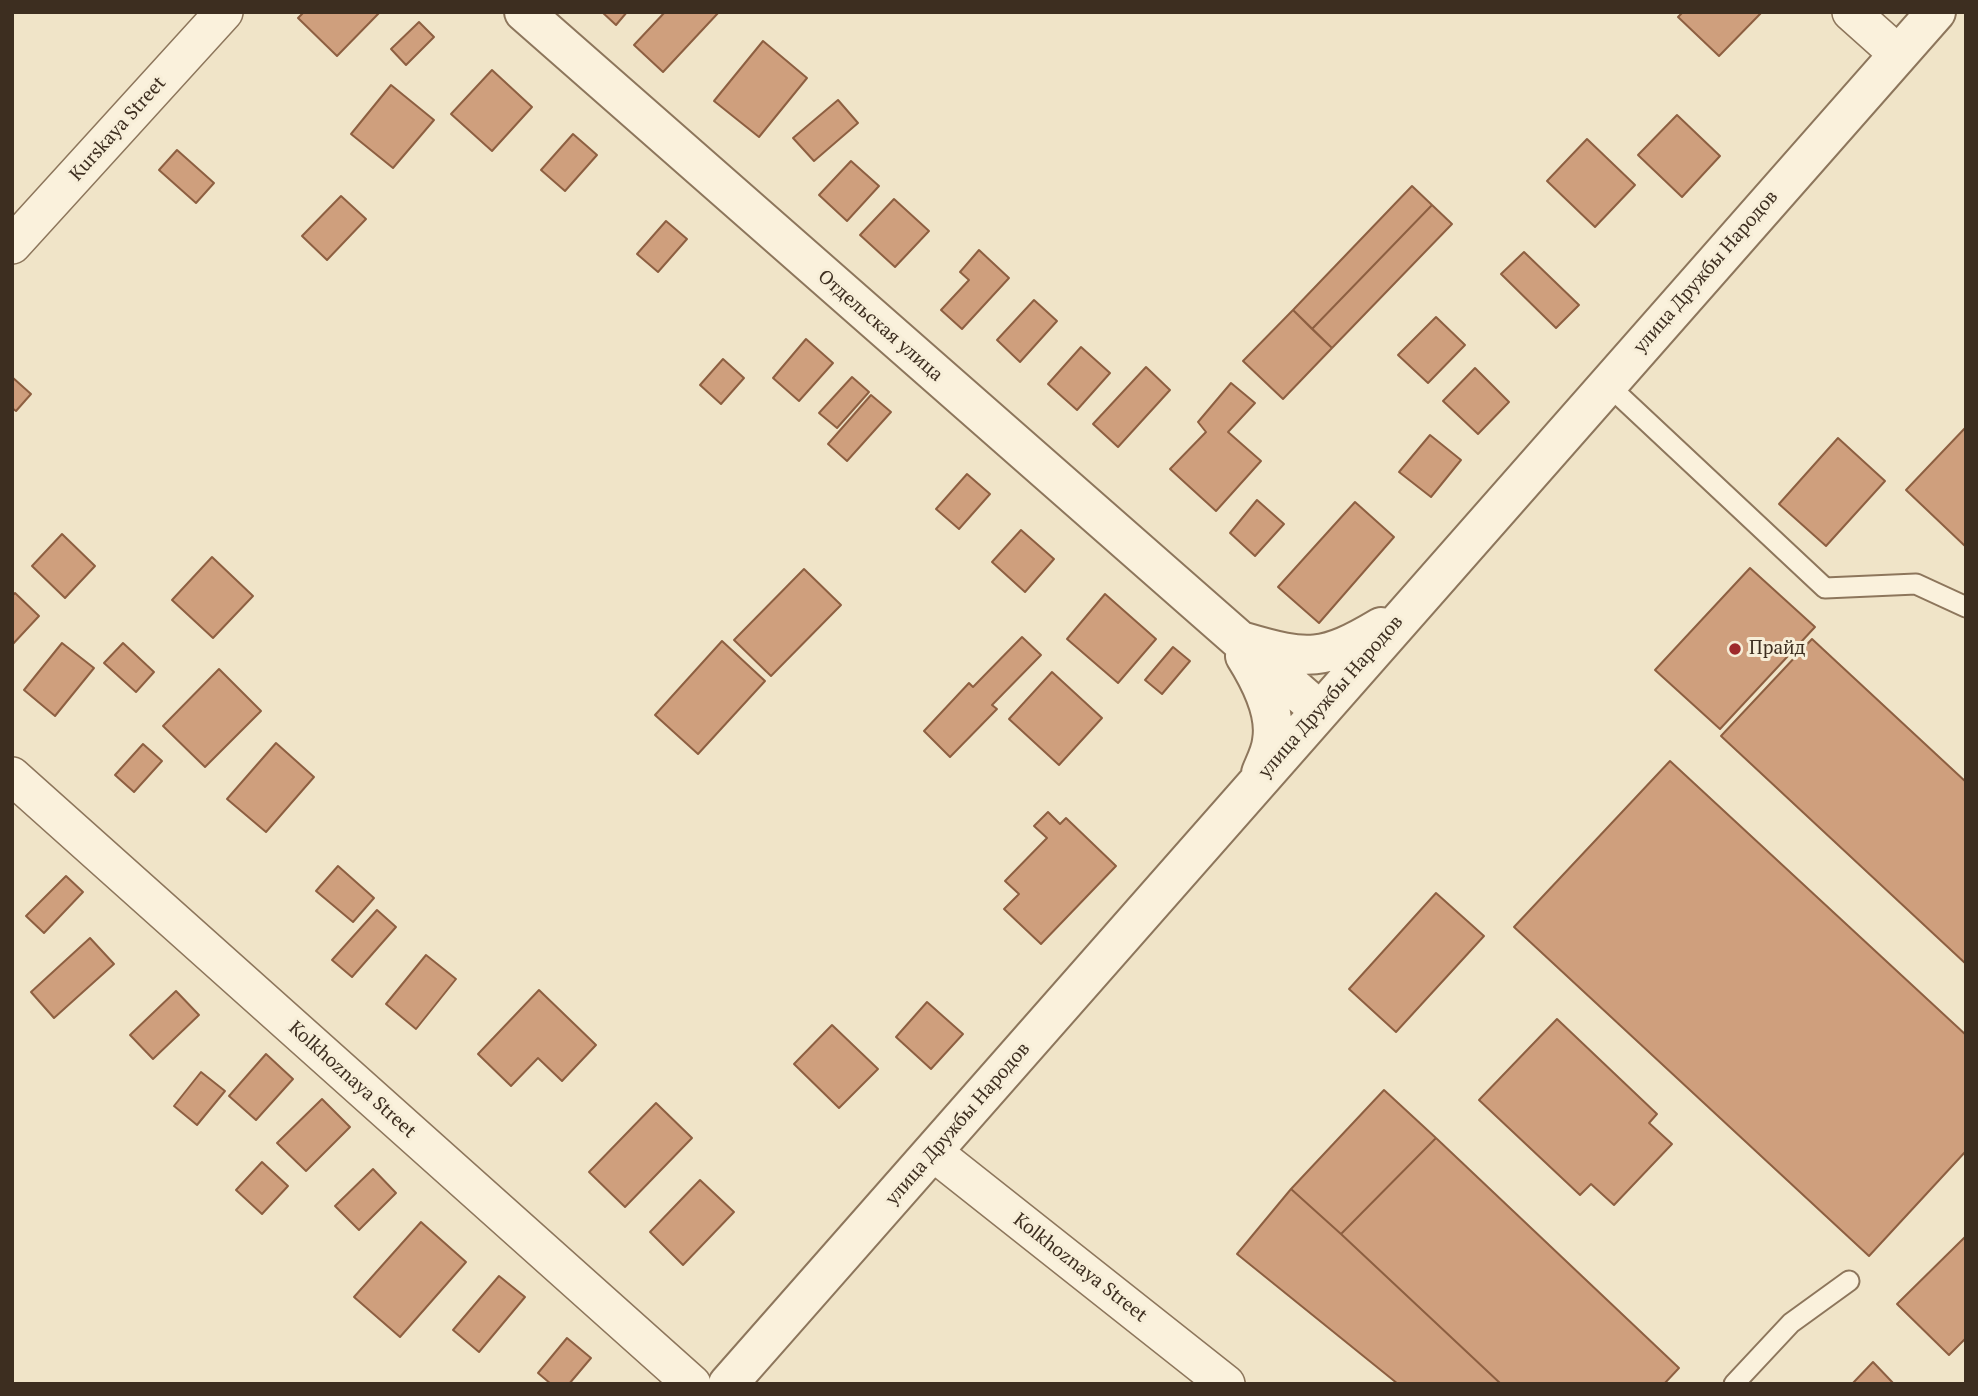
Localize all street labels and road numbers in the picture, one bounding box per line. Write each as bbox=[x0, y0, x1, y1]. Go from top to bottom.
street label: Kurskaya Street bbox=[65, 72, 171, 186]
street label: улица Дружбы Народов bbox=[1629, 186, 1783, 358]
street label: Отдельская улица bbox=[813, 265, 947, 387]
street label: улица Дружбы Народов bbox=[1254, 611, 1408, 783]
street label: Kolkhoznaya Street bbox=[284, 1017, 420, 1143]
street label: улица Дружбы Народов bbox=[881, 1038, 1035, 1210]
street label: Kolkhoznaya Street bbox=[1009, 1209, 1151, 1327]

